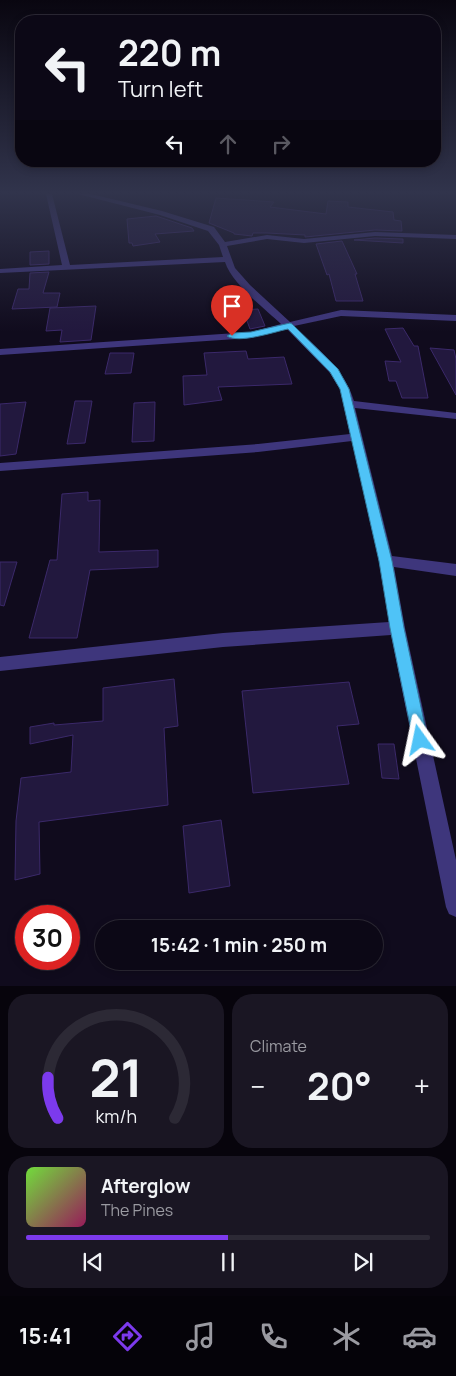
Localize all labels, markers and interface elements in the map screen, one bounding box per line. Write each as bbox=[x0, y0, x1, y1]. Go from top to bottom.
text: 220 m bbox=[118, 29, 221, 77]
icon: left bbox=[35, 35, 100, 100]
text: Turn left bbox=[118, 74, 203, 104]
icon: left bbox=[161, 130, 189, 158]
icon: ahead bbox=[214, 130, 242, 158]
icon: right bbox=[267, 130, 295, 158]
pin bbox=[211, 285, 253, 336]
icon: arrive bbox=[218, 292, 246, 320]
position arrow bbox=[393, 713, 445, 765]
speed limit sign: 30 bbox=[15, 905, 80, 970]
text: 15:42 · 1 min · 250 m bbox=[151, 932, 327, 958]
text: Climate bbox=[250, 1035, 307, 1057]
text: 21 bbox=[89, 1042, 143, 1113]
text: 20° bbox=[307, 1059, 372, 1111]
text: − bbox=[250, 1067, 265, 1105]
text: + bbox=[414, 1067, 430, 1105]
text: km/h bbox=[95, 1104, 137, 1128]
text: Afterglow bbox=[101, 1173, 190, 1199]
text: The Pines bbox=[101, 1199, 173, 1221]
icon: previous bbox=[79, 1248, 107, 1276]
icon: pause bbox=[214, 1248, 242, 1276]
icon: next bbox=[349, 1248, 377, 1276]
icon: directions bbox=[110, 1319, 145, 1354]
icon: music bbox=[183, 1319, 218, 1354]
icon: phone bbox=[256, 1319, 291, 1354]
icon: climate bbox=[329, 1319, 364, 1354]
icon: car bbox=[402, 1319, 437, 1354]
text: 15:41 bbox=[19, 1321, 72, 1351]

